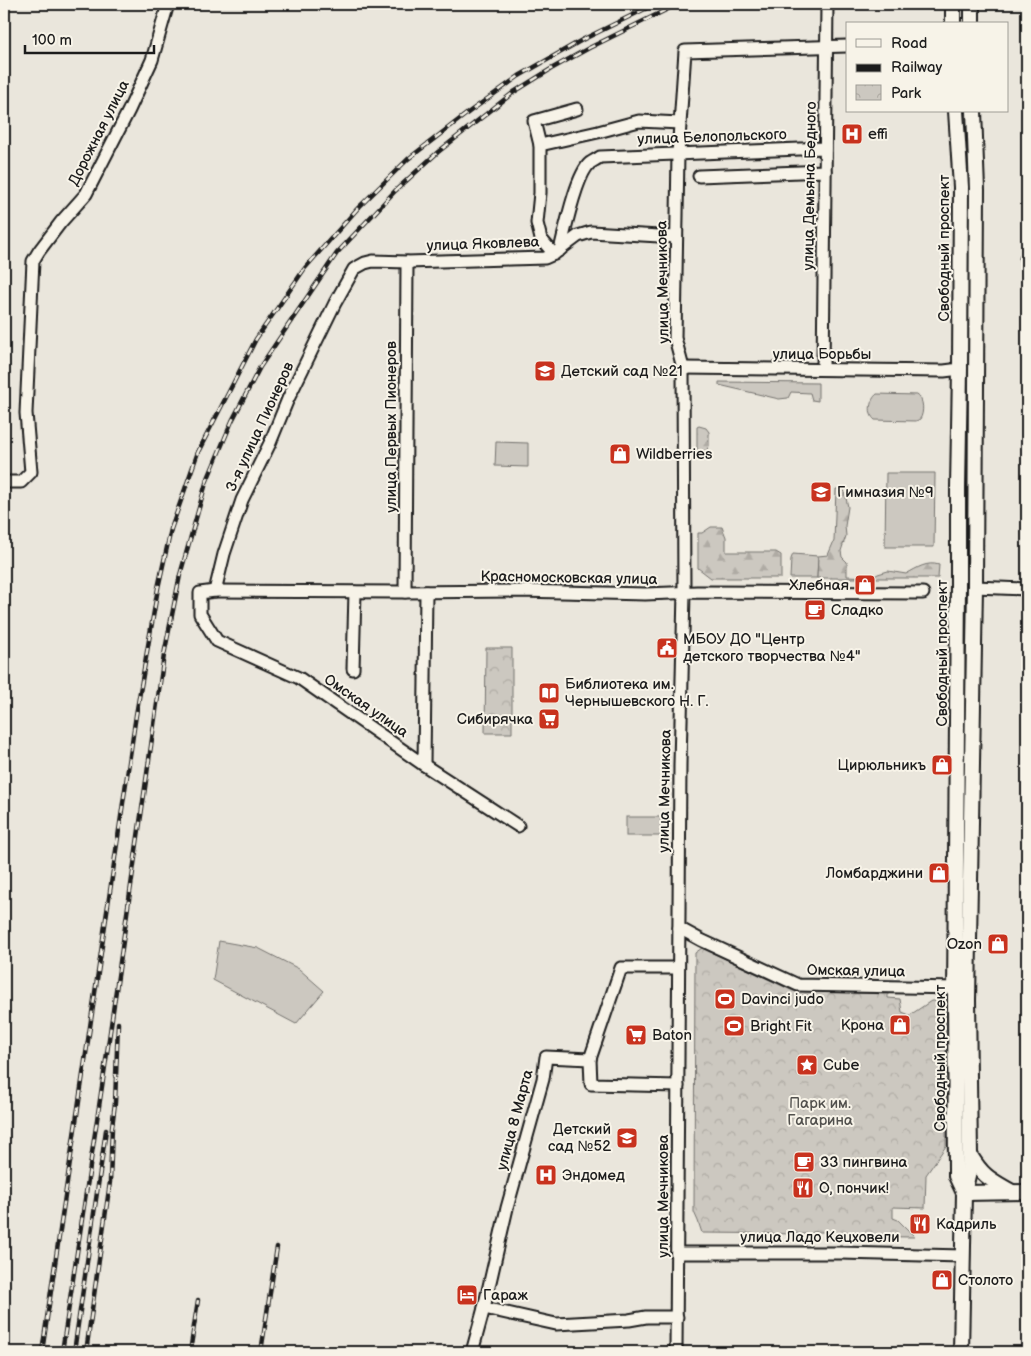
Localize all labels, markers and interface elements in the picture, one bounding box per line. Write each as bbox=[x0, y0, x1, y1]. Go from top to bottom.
scale bar bbox=[25, 22, 154, 54]
legend bbox=[846, 22, 1008, 112]
text: 100 m bbox=[32, 31, 72, 50]
text: Road bbox=[891, 34, 927, 53]
text: Railway bbox=[891, 58, 942, 77]
street label: Дорожная улица bbox=[64, 77, 134, 189]
text: Park bbox=[891, 84, 922, 103]
street label: улица Демьяна Бедного bbox=[799, 101, 821, 271]
hospital icon: effi bbox=[840, 122, 864, 146]
street label: улица Белопольского bbox=[637, 125, 787, 149]
place label: effi bbox=[868, 125, 888, 144]
street label: Свободный проспект bbox=[935, 175, 954, 321]
street label: улица Мечникова bbox=[652, 220, 674, 344]
street label: улица Яковлева bbox=[426, 233, 540, 255]
street label: улица Первых Пионеров bbox=[382, 341, 401, 513]
street label: улица Борьбы bbox=[773, 345, 871, 364]
street label: 3-я улица Пионеров bbox=[222, 359, 298, 495]
school or university icon: Детский сад №21 bbox=[533, 359, 557, 383]
place label: Детский сад №21 bbox=[561, 362, 683, 381]
shop icon: Wildberries bbox=[608, 442, 632, 466]
place label: Wildberries bbox=[636, 445, 713, 464]
school or university icon: Гимназия №9 bbox=[809, 480, 833, 504]
place label: Гимназия №9 bbox=[837, 483, 934, 502]
street label: Красномосковская улица bbox=[480, 567, 658, 589]
shop icon: Хлебная bbox=[853, 573, 877, 597]
place label: Хлебная bbox=[789, 576, 849, 595]
street label: Свободный проспект bbox=[933, 580, 952, 726]
cafe icon: Сладко bbox=[803, 598, 827, 622]
place label: Сладко bbox=[831, 601, 883, 620]
place label: МБОУ ДО "Центр детского творчества №4" bbox=[683, 630, 861, 666]
public building icon: МБОУ ДО "Центр детского творчества №4" bbox=[655, 636, 679, 660]
street label: Омская улица bbox=[320, 670, 412, 742]
place label: Библиотека им. Чернышевского Н. Г. bbox=[565, 675, 709, 711]
library icon: Библиотека им. Чернышевского Н. Г. bbox=[537, 681, 561, 705]
supermarket icon: Сибирячка bbox=[537, 707, 561, 731]
place label: Сибирячка bbox=[457, 710, 533, 729]
street label: улица Мечникова bbox=[654, 729, 676, 853]
shop icon: Цирюльникъ bbox=[930, 753, 954, 777]
place label: Цирюльникъ bbox=[837, 756, 927, 775]
shop icon: Ломбарджини bbox=[927, 861, 951, 885]
place label: Ломбарджини bbox=[825, 864, 923, 883]
shop icon: Ozon bbox=[986, 932, 1010, 956]
place label: Ozon bbox=[947, 935, 982, 954]
street label: Омская улица bbox=[807, 961, 906, 981]
street label: Свободный проспект bbox=[931, 985, 950, 1131]
sports icon: Davinci judo bbox=[713, 987, 737, 1011]
place label: Davinci judo bbox=[741, 990, 824, 1009]
shop icon: Крона bbox=[888, 1013, 912, 1037]
sports icon: Bright Fit bbox=[722, 1014, 746, 1038]
place label: Крона bbox=[841, 1016, 884, 1035]
place label: Bright Fit bbox=[750, 1017, 812, 1036]
supermarket icon: Baton bbox=[624, 1023, 648, 1047]
place label: Baton bbox=[652, 1026, 692, 1045]
place icon: Cube bbox=[795, 1053, 819, 1077]
place label: Cube bbox=[823, 1056, 859, 1075]
street label: улица 8 Марта bbox=[492, 1067, 538, 1172]
park label: Парк им. Гагарина bbox=[787, 1094, 853, 1130]
place label: Детский сад №52 bbox=[548, 1120, 611, 1156]
school or university icon: Детский сад №52 bbox=[615, 1126, 639, 1150]
street label: улица Мечникова bbox=[654, 1134, 673, 1258]
cafe icon: 33 пингвина bbox=[792, 1150, 816, 1174]
place label: 33 пингвина bbox=[820, 1153, 908, 1172]
hospital icon: Эндомед bbox=[534, 1163, 558, 1187]
place label: Эндомед bbox=[562, 1166, 625, 1185]
restaurant icon: О, пончик! bbox=[791, 1176, 815, 1200]
place label: О, пончик! bbox=[819, 1179, 889, 1198]
restaurant icon: Кадриль bbox=[908, 1212, 932, 1236]
place label: Кадриль bbox=[936, 1215, 997, 1234]
street label: улица Ладо Кецховели bbox=[740, 1228, 900, 1247]
shop icon: Столото bbox=[930, 1268, 954, 1292]
place label: Столото bbox=[958, 1271, 1013, 1290]
hotel icon: Гараж bbox=[455, 1283, 479, 1307]
place label: Гараж bbox=[483, 1286, 528, 1305]

